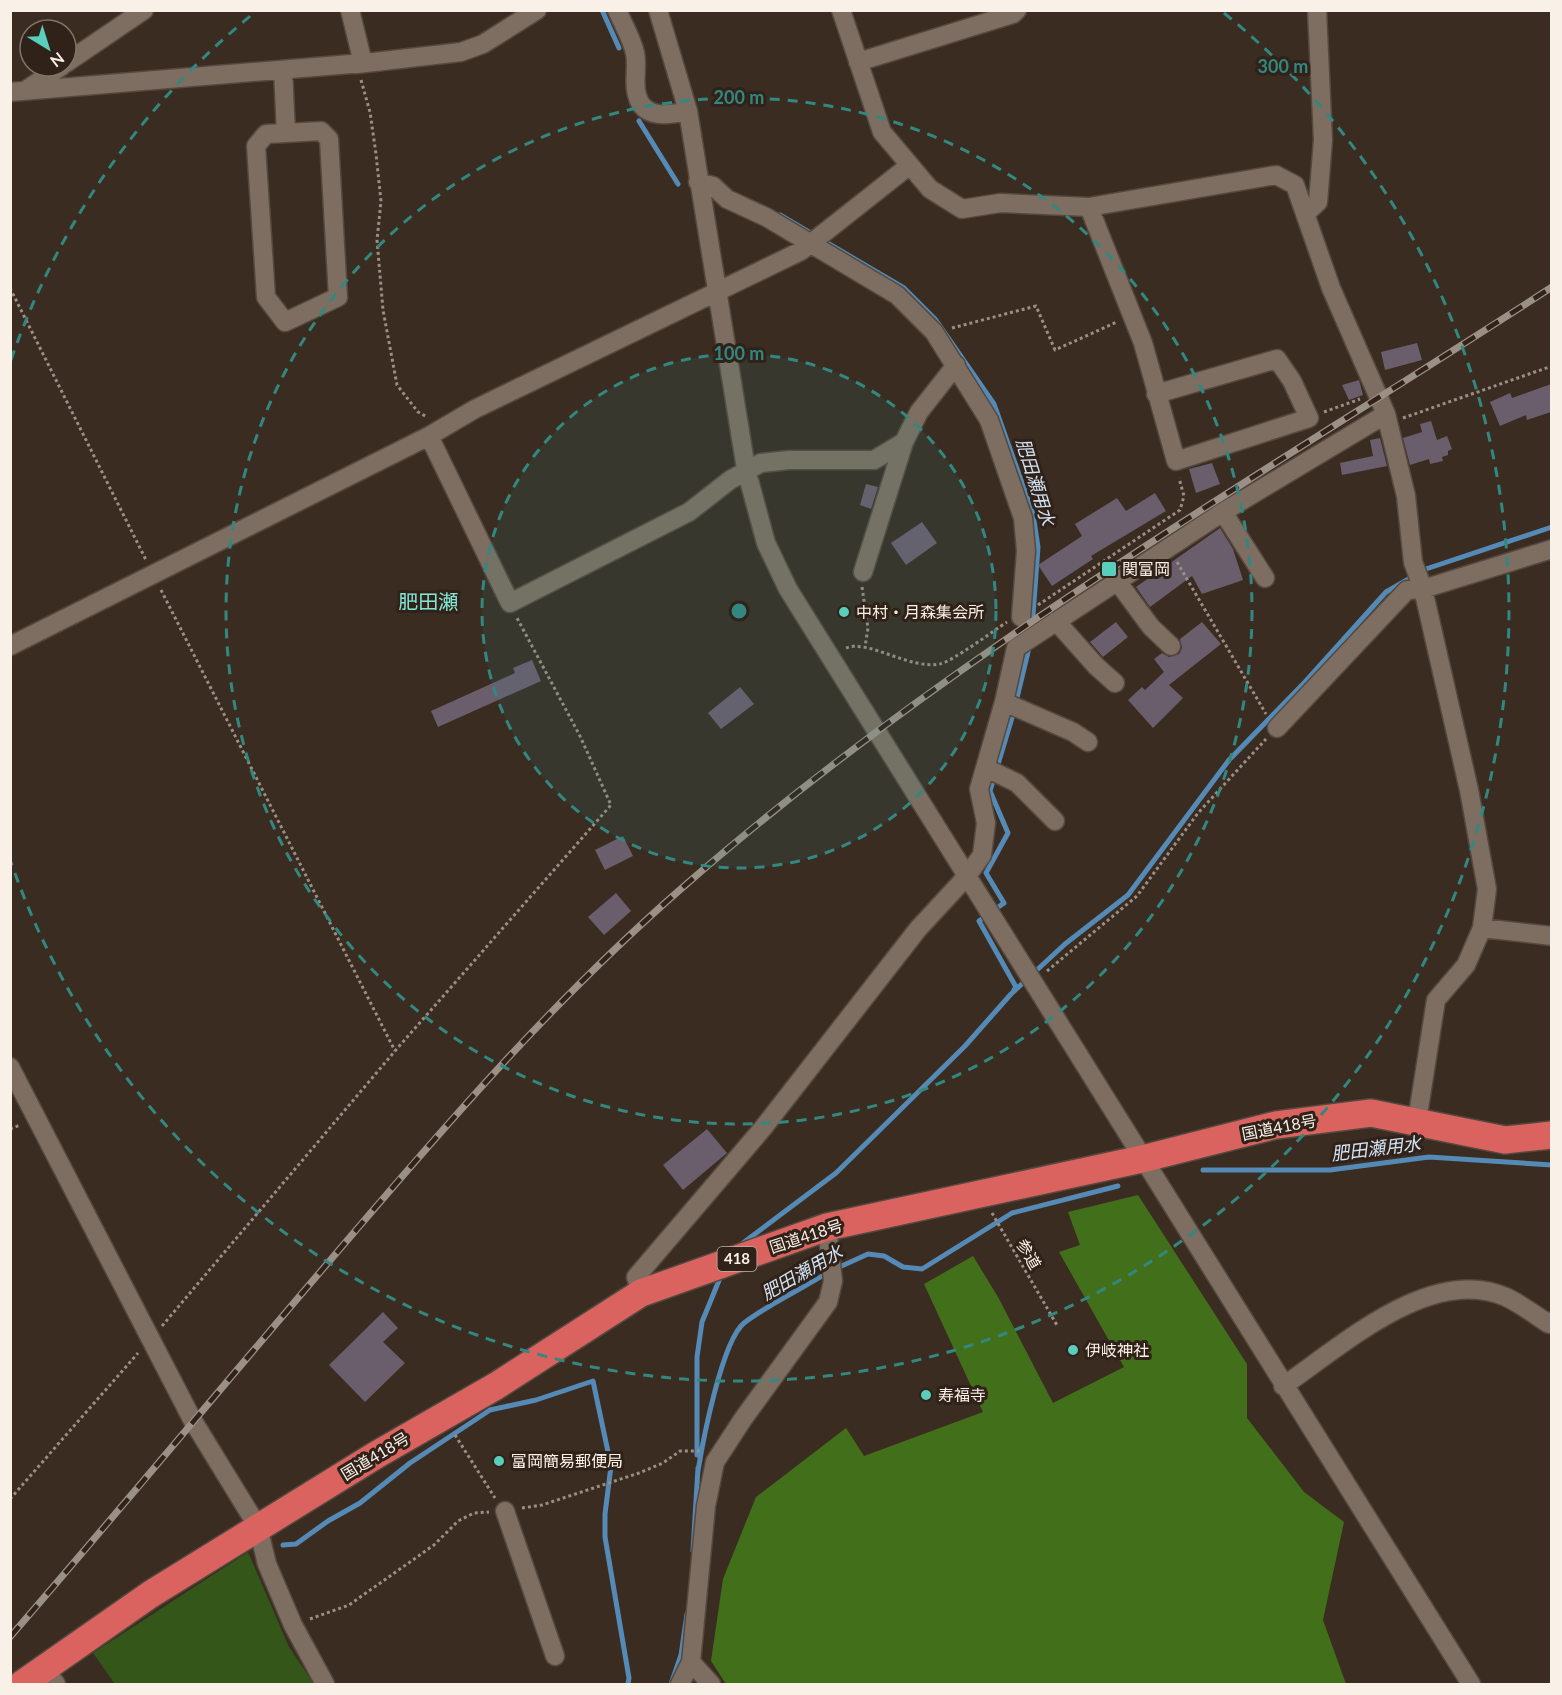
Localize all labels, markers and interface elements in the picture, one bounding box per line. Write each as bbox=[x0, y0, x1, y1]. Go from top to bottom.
north arrow bbox=[18, 18, 78, 78]
text: N bbox=[47, 49, 68, 71]
text: 300 m bbox=[1258, 55, 1308, 77]
text: 200 m bbox=[714, 86, 764, 108]
text: 100 m bbox=[714, 342, 764, 364]
water label: 肥田瀬用水 bbox=[1012, 435, 1060, 530]
place label: 関富岡 bbox=[1122, 559, 1170, 578]
marker: 関富岡 bbox=[1100, 560, 1118, 578]
district label: 肥田瀬 bbox=[398, 589, 458, 613]
centre of rings bbox=[729, 601, 749, 621]
place label: 中村・月森集会所 bbox=[856, 602, 984, 621]
marker: 中村・月森集会所 bbox=[837, 605, 851, 619]
street label: 国道418号 bbox=[1240, 1110, 1318, 1143]
water label: 肥田瀬用水 bbox=[1330, 1131, 1424, 1164]
street label: 国道418号 bbox=[767, 1215, 845, 1256]
street label: 参道 bbox=[1013, 1235, 1046, 1272]
water label: 肥田瀬用水 bbox=[757, 1239, 848, 1304]
road number: 418 bbox=[718, 1247, 756, 1271]
place label: 伊岐神社 bbox=[1085, 1340, 1149, 1359]
marker: 伊岐神社 bbox=[1066, 1343, 1080, 1357]
place label: 寿福寺 bbox=[938, 1385, 986, 1404]
marker: 寿福寺 bbox=[919, 1388, 933, 1402]
street label: 国道418号 bbox=[337, 1428, 412, 1483]
place label: 富岡簡易郵便局 bbox=[511, 1451, 623, 1470]
marker: 富岡簡易郵便局 bbox=[492, 1454, 506, 1468]

